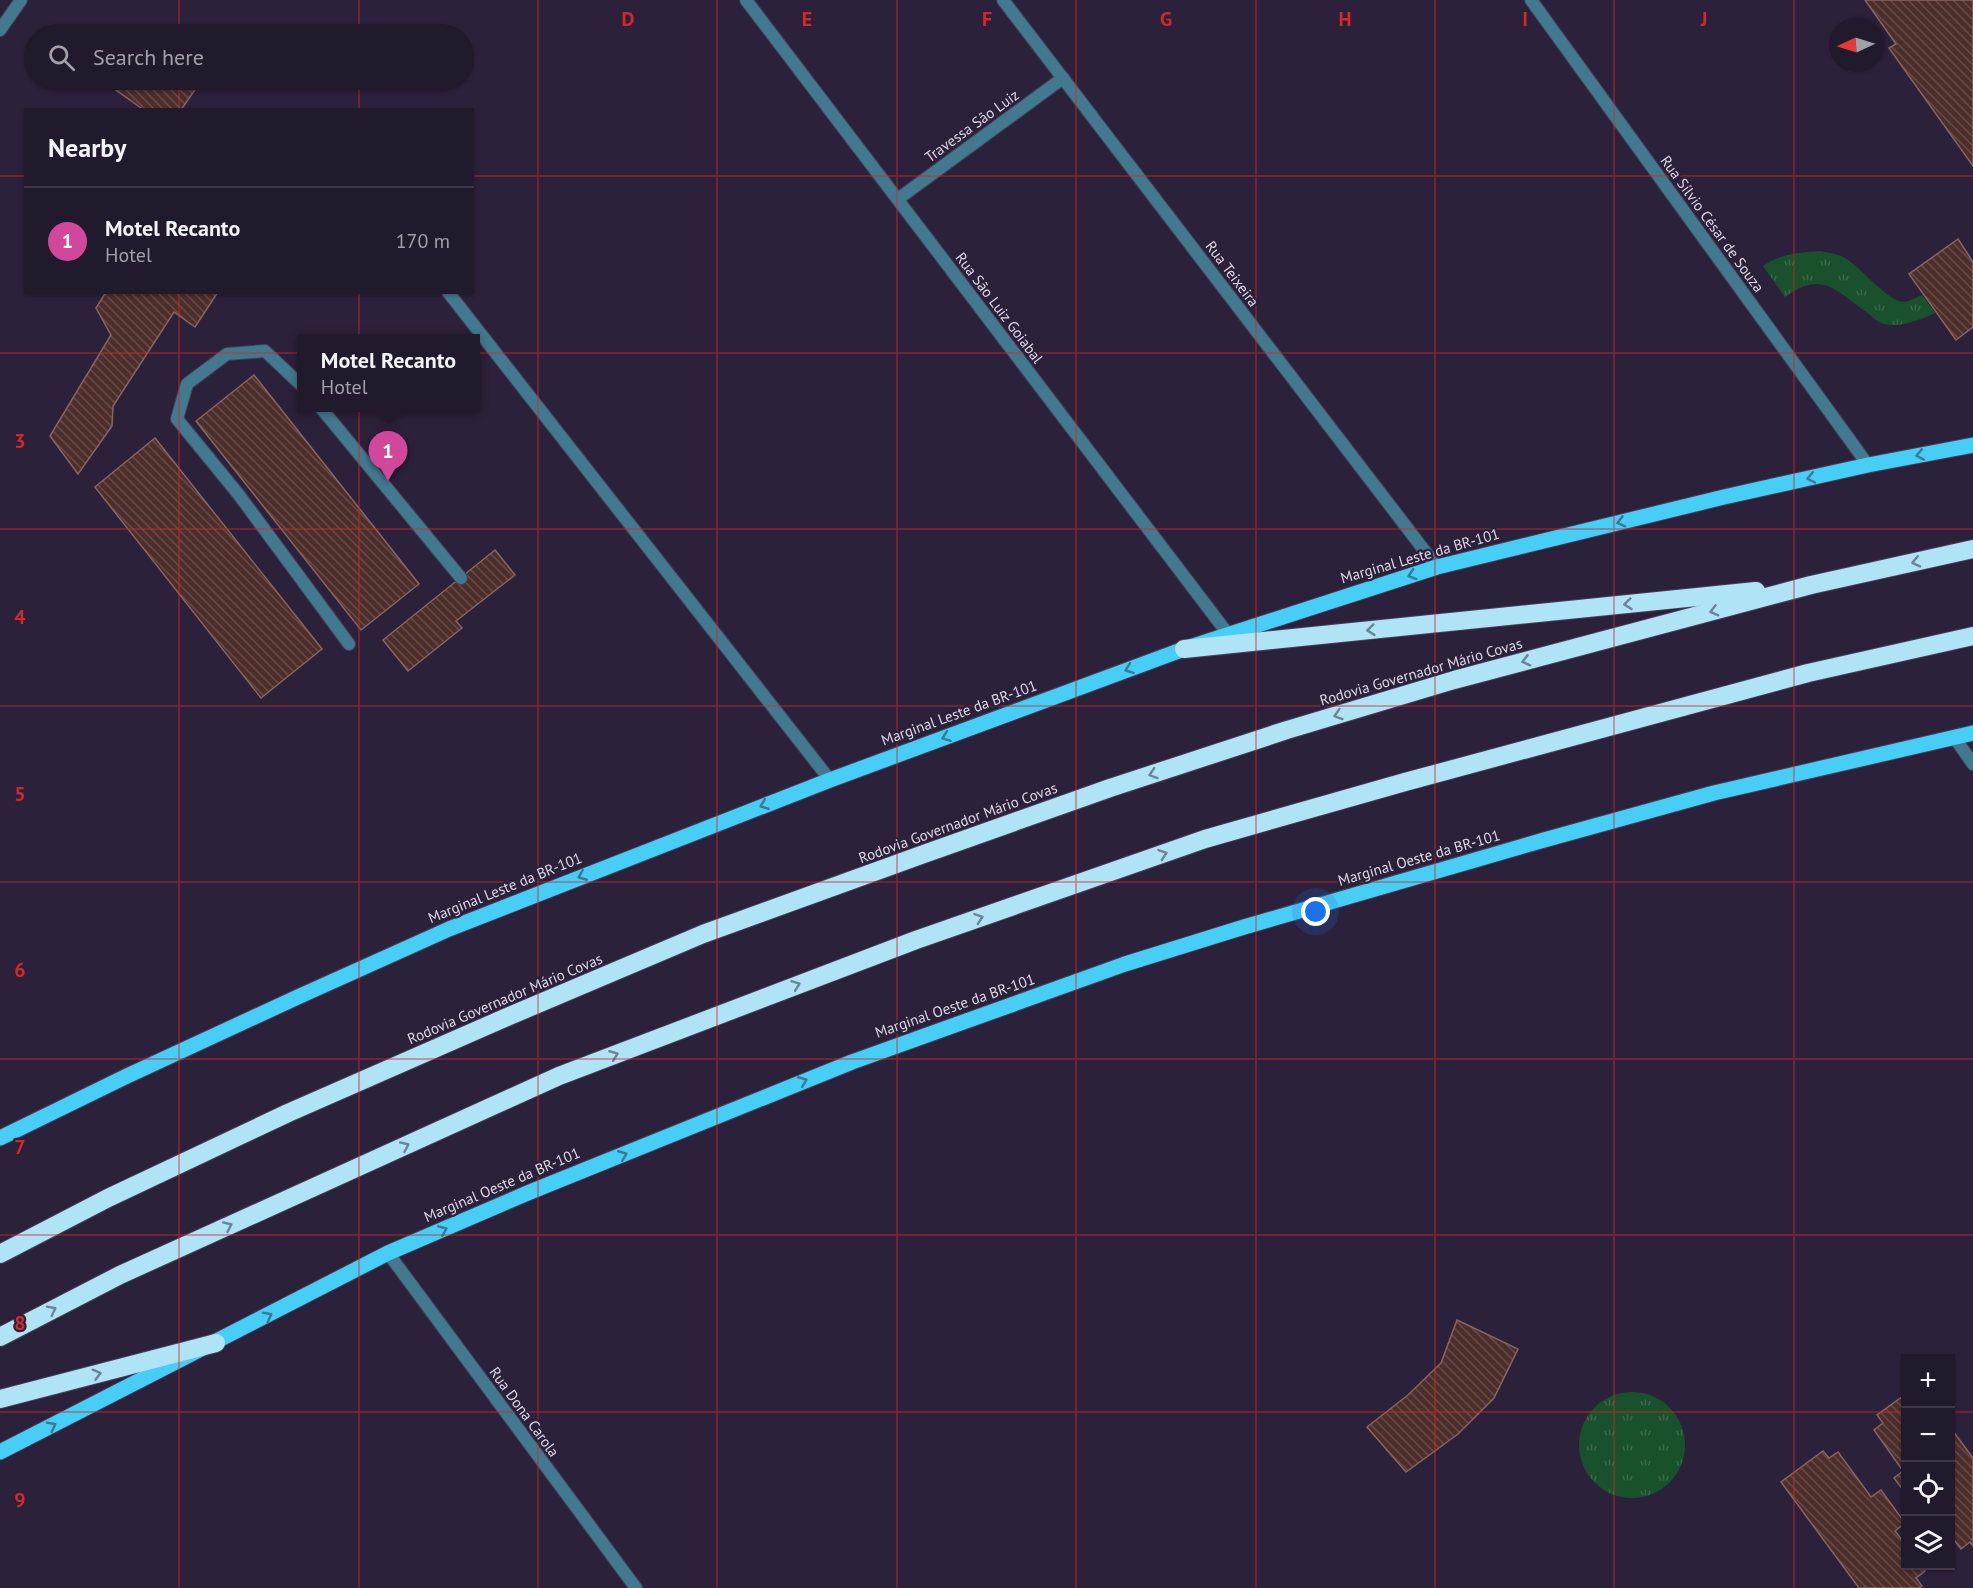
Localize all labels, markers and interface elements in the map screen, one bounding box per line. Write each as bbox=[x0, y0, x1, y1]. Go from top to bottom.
text: D bbox=[622, 6, 635, 32]
text: E bbox=[802, 6, 812, 32]
text: F bbox=[982, 6, 992, 32]
text: G bbox=[1160, 6, 1172, 32]
text: H bbox=[1338, 6, 1352, 32]
text: I bbox=[1522, 6, 1528, 32]
text: J bbox=[1700, 6, 1707, 32]
north arrow bbox=[1829, 18, 1883, 72]
search box bbox=[24, 24, 474, 90]
icon: search bbox=[45, 41, 78, 74]
text: Search here bbox=[93, 43, 204, 71]
street label: Travessa São Luiz bbox=[921, 85, 1023, 166]
text: Nearby bbox=[48, 131, 126, 164]
street label: Rua Sílvio César de Souza bbox=[1656, 152, 1768, 296]
text: Motel Recanto bbox=[105, 214, 240, 242]
text: 1 bbox=[62, 228, 73, 254]
text: 170 m bbox=[396, 228, 450, 254]
street label: Rua Teixeira bbox=[1202, 237, 1263, 310]
text: Hotel bbox=[105, 242, 152, 268]
street label: Rua São Luiz Goiabal bbox=[951, 248, 1048, 367]
popup bbox=[297, 334, 480, 412]
text: Motel Recanto bbox=[321, 346, 456, 374]
text: Hotel bbox=[321, 374, 368, 400]
text: 3 bbox=[14, 428, 26, 454]
pin: 1 bbox=[368, 432, 408, 481]
one-way arrow bbox=[1916, 448, 1926, 461]
one-way arrow bbox=[1806, 471, 1816, 484]
one-way arrow bbox=[1616, 515, 1626, 528]
street label: Marginal Leste da BR-101 bbox=[1338, 524, 1501, 587]
one-way arrow bbox=[1911, 555, 1921, 568]
one-way arrow bbox=[1407, 568, 1418, 581]
one-way arrow bbox=[1623, 597, 1632, 610]
text: 4 bbox=[14, 604, 26, 630]
one-way arrow bbox=[1709, 604, 1720, 616]
one-way arrow bbox=[1367, 623, 1376, 636]
street label: Rodovia Governador Mário Covas bbox=[1317, 633, 1524, 710]
one-way arrow bbox=[1521, 653, 1531, 666]
one-way arrow bbox=[1125, 662, 1135, 675]
street label: Marginal Leste da BR-101 bbox=[878, 675, 1039, 750]
one-way arrow bbox=[1333, 708, 1344, 720]
one-way arrow bbox=[942, 729, 952, 742]
one-way arrow bbox=[1148, 767, 1159, 779]
street label: Rodovia Governador Mário Covas bbox=[856, 778, 1060, 867]
text: 5 bbox=[14, 781, 26, 807]
one-way arrow bbox=[759, 798, 770, 811]
street label: Marginal Oeste da BR-101 bbox=[1336, 825, 1502, 890]
street label: Marginal Leste da BR-101 bbox=[425, 848, 585, 927]
one-way arrow bbox=[1158, 848, 1168, 861]
one-way arrow bbox=[578, 869, 588, 882]
your location bbox=[1301, 897, 1330, 926]
one-way arrow bbox=[973, 912, 984, 925]
street label: Rodovia Governador Mário Covas bbox=[404, 949, 605, 1048]
text: 6 bbox=[14, 957, 26, 983]
street label: Marginal Oeste da BR-101 bbox=[872, 969, 1037, 1042]
one-way arrow bbox=[791, 980, 801, 993]
one-way arrow bbox=[608, 1049, 619, 1062]
one-way arrow bbox=[797, 1076, 808, 1088]
text: 7 bbox=[14, 1134, 26, 1160]
one-way arrow bbox=[399, 1141, 410, 1153]
street label: Marginal Oeste da BR-101 bbox=[421, 1143, 583, 1226]
one-way arrow bbox=[616, 1150, 627, 1162]
one-way arrow bbox=[221, 1222, 232, 1234]
one-way arrow bbox=[436, 1225, 447, 1237]
one-way arrow bbox=[46, 1306, 56, 1317]
text: 8 bbox=[14, 1310, 26, 1336]
one-way arrow bbox=[261, 1312, 272, 1323]
map controls bbox=[1901, 1354, 1955, 1570]
button: + bbox=[1901, 1354, 1955, 1408]
street label: Rua Dona Carola bbox=[485, 1363, 563, 1460]
one-way arrow bbox=[92, 1368, 102, 1381]
button: − bbox=[1901, 1408, 1955, 1462]
one-way arrow bbox=[46, 1422, 57, 1433]
button: locate bbox=[1901, 1462, 1955, 1516]
text: 9 bbox=[14, 1487, 26, 1513]
button: layers bbox=[1901, 1516, 1955, 1570]

